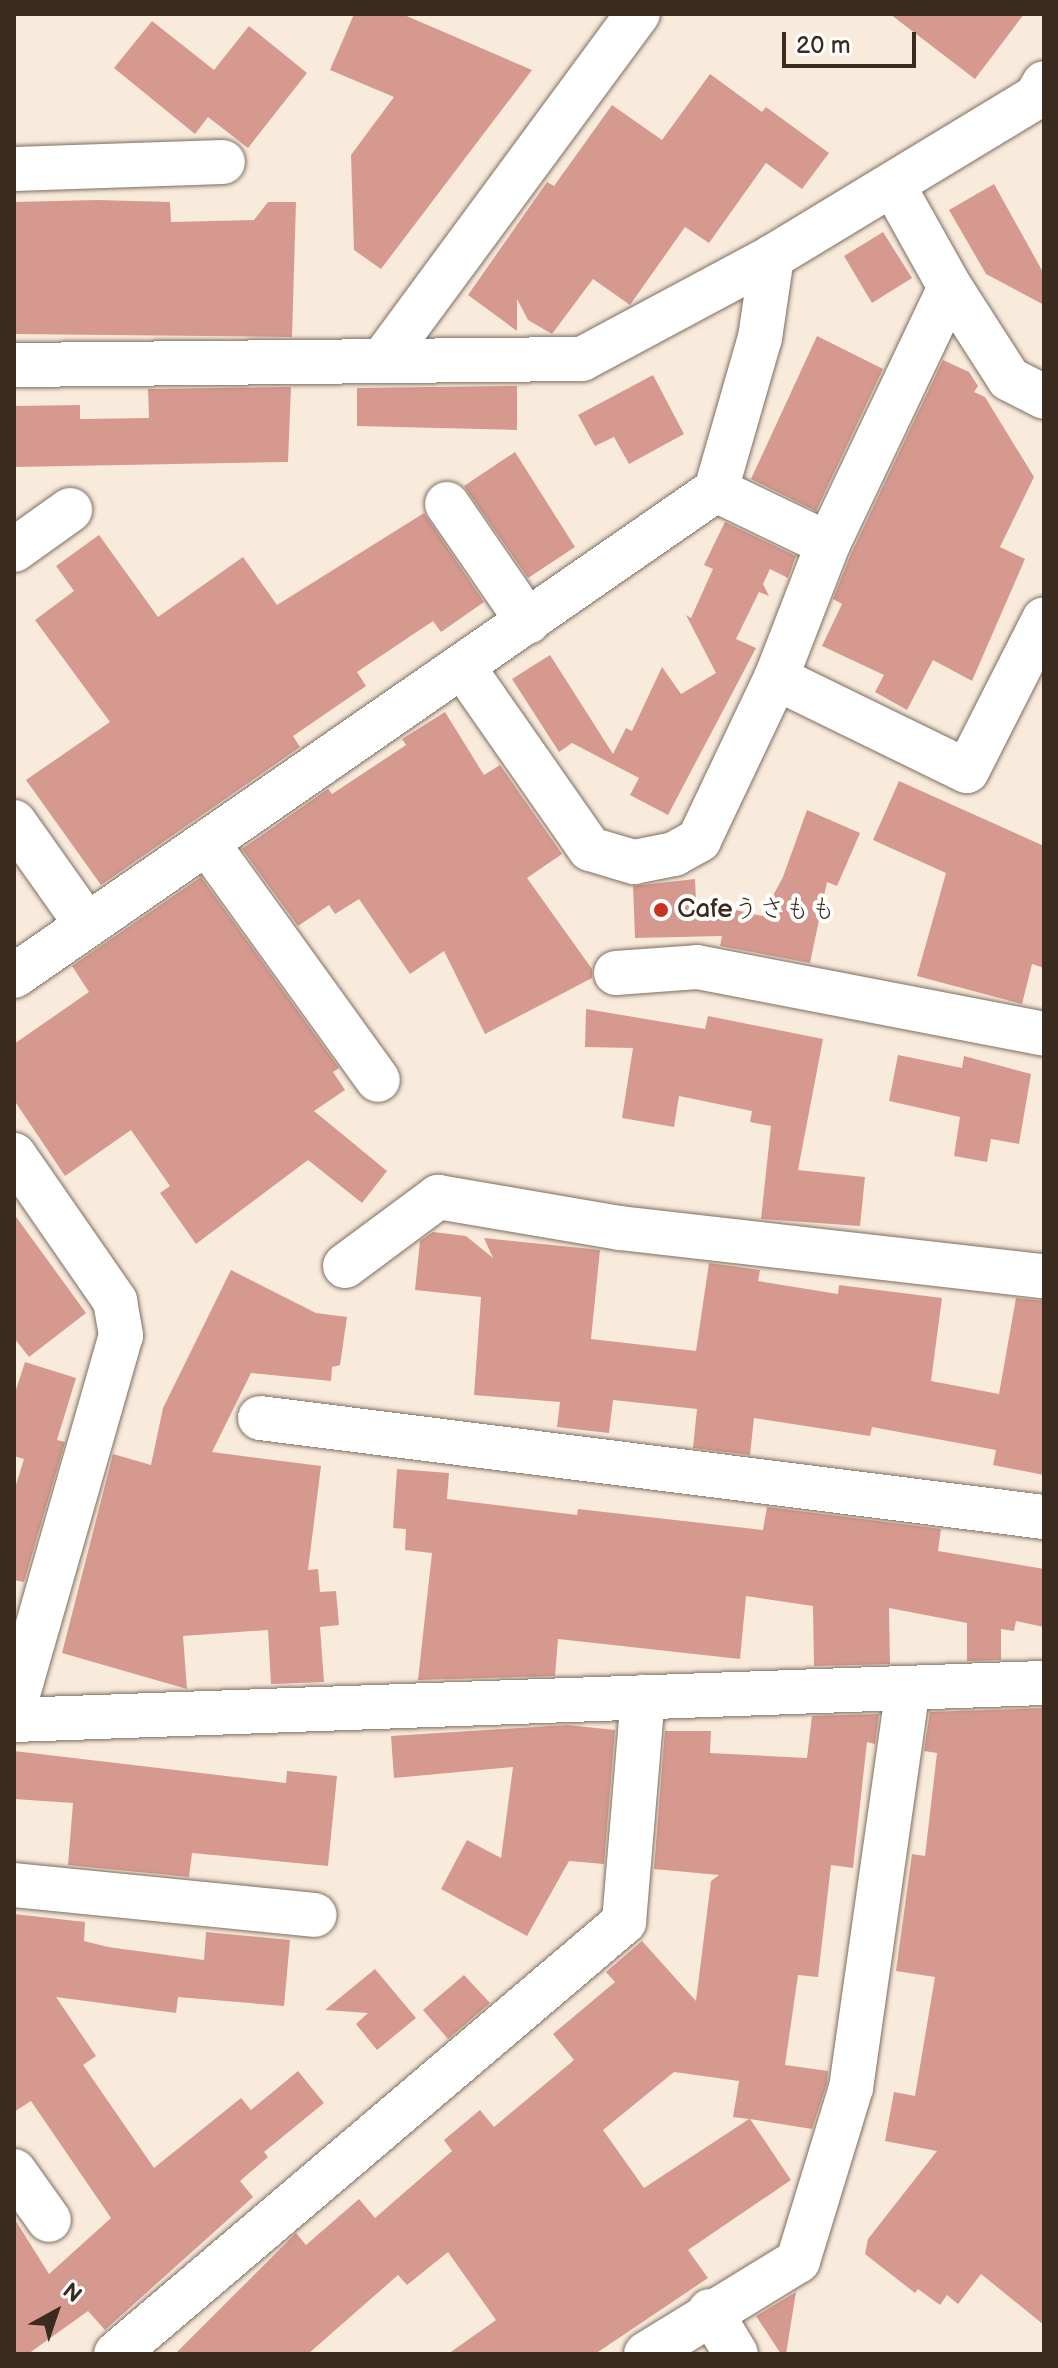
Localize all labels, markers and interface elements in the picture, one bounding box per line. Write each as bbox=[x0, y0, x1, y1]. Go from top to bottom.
scale bar bbox=[786, 16, 920, 66]
text: 20 m bbox=[796, 31, 851, 60]
place label: Cafeうさもも bbox=[677, 894, 837, 926]
marker: Cafeうさもも bbox=[652, 901, 670, 919]
north arrow bbox=[16, 2272, 96, 2352]
text: N bbox=[57, 2278, 87, 2309]

